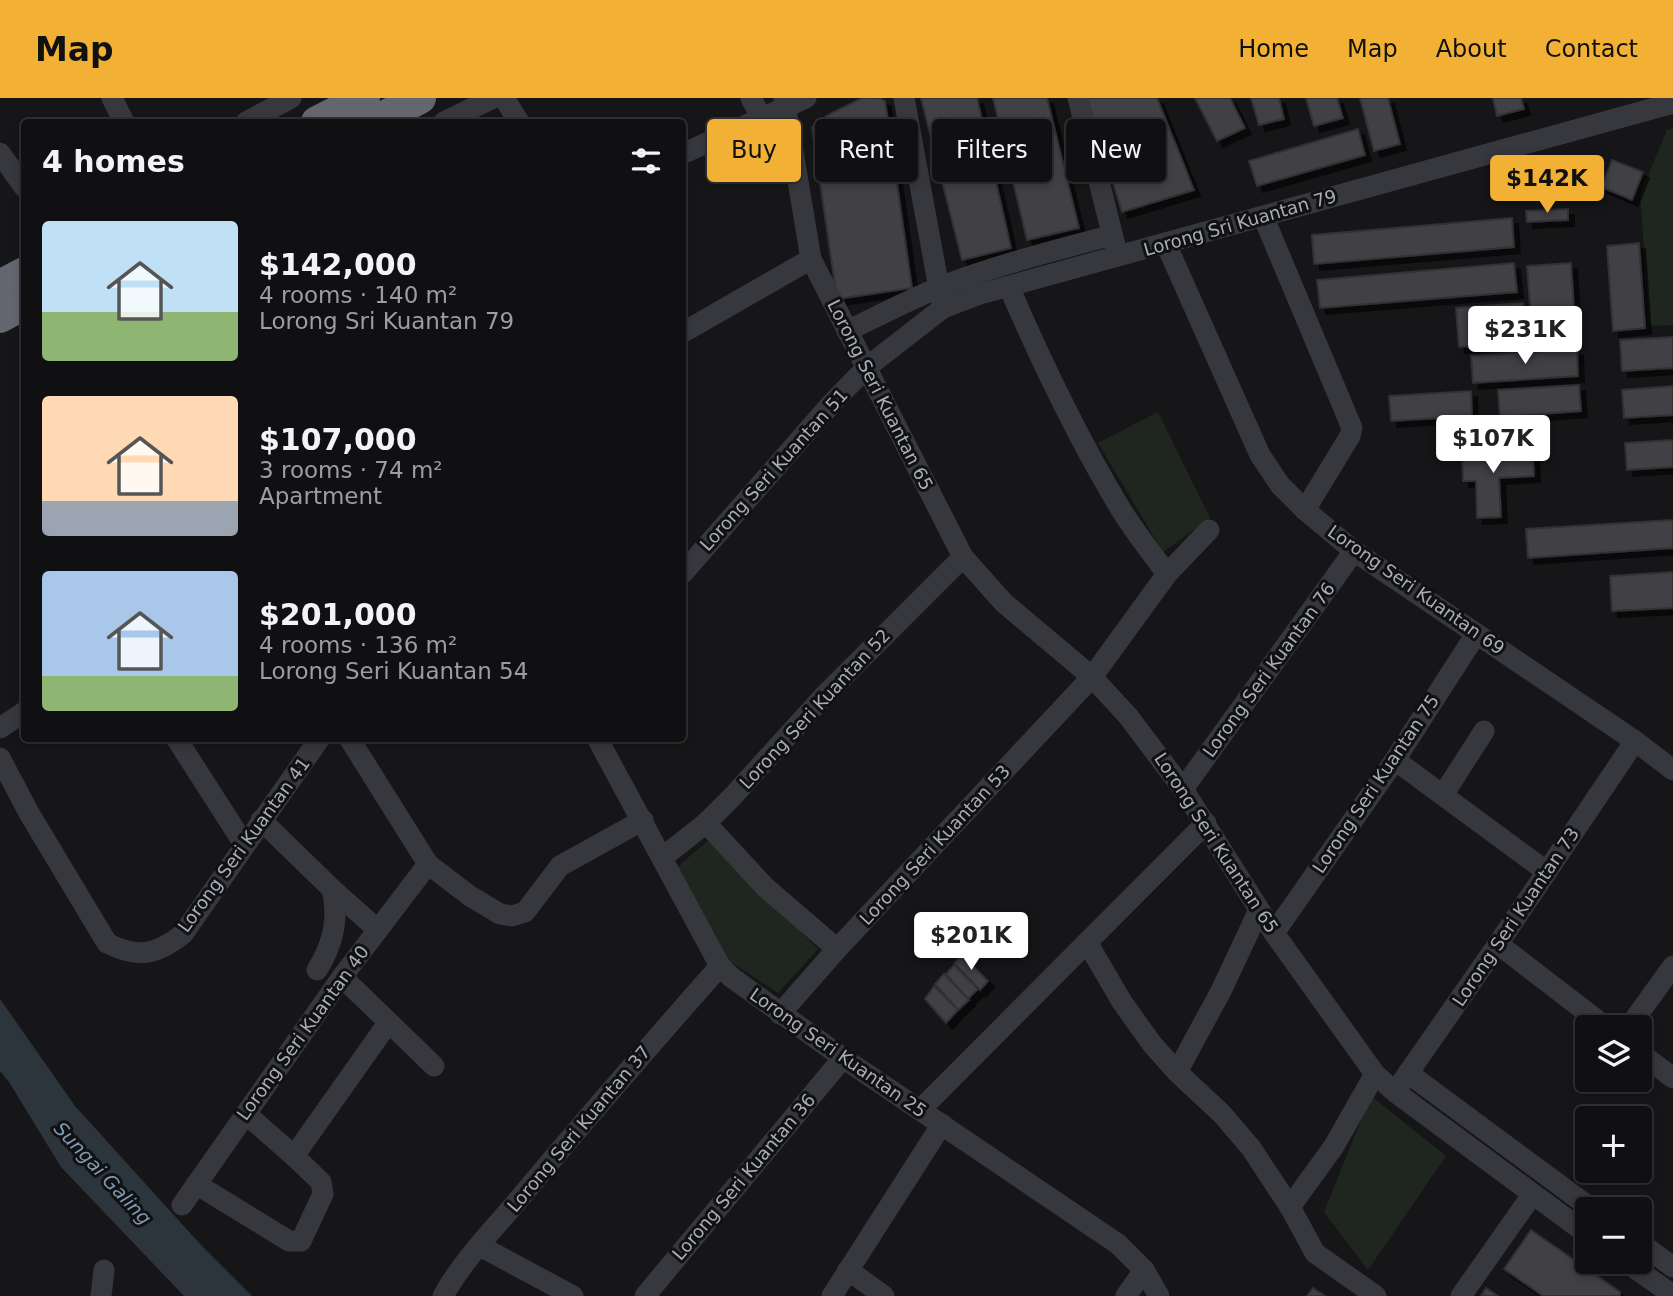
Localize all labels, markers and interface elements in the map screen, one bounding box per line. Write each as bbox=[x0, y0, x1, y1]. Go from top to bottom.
text: Map bbox=[35, 30, 114, 69]
text: Home bbox=[1238, 35, 1309, 63]
text: Map bbox=[1347, 35, 1398, 63]
text: About bbox=[1436, 35, 1507, 63]
text: Contact bbox=[1545, 35, 1638, 63]
chip: Buy bbox=[707, 119, 801, 182]
chip: Rent bbox=[815, 119, 918, 182]
chip: Filters bbox=[932, 119, 1052, 182]
chip: New bbox=[1066, 119, 1166, 182]
icon: filters bbox=[627, 142, 665, 180]
text: 4 homes bbox=[42, 144, 185, 179]
pin: $142K bbox=[1498, 156, 1596, 215]
text: $142K bbox=[1506, 165, 1588, 191]
street label: Lorong Sri Kuantan 79 bbox=[1141, 185, 1339, 260]
text: $142,000 bbox=[259, 247, 417, 282]
icon: home bbox=[98, 249, 182, 333]
text: 4 rooms · 140 m² bbox=[259, 282, 457, 308]
street label: Lorong Seri Kuantan 65 bbox=[823, 296, 938, 493]
pin: $231K bbox=[1476, 306, 1574, 366]
text: Lorong Sri Kuantan 79 bbox=[259, 308, 514, 334]
text: $231K bbox=[1484, 316, 1566, 342]
street label: Lorong Seri Kuantan 51 bbox=[695, 384, 852, 555]
pin: $107K bbox=[1444, 416, 1542, 475]
text: $107,000 bbox=[259, 422, 417, 457]
icon: home bbox=[98, 424, 182, 508]
text: $107K bbox=[1452, 425, 1534, 451]
text: 3 rooms · 74 m² bbox=[259, 457, 443, 483]
text: Apartment bbox=[259, 483, 382, 509]
street label: Lorong Seri Kuantan 69 bbox=[1324, 521, 1509, 659]
street label: Lorong Seri Kuantan 76 bbox=[1198, 578, 1339, 761]
text: $201,000 bbox=[259, 597, 417, 632]
icon: home bbox=[98, 599, 182, 683]
street label: Lorong Seri Kuantan 52 bbox=[735, 624, 894, 793]
text: 4 rooms · 136 m² bbox=[259, 632, 457, 658]
text: Lorong Seri Kuantan 54 bbox=[259, 658, 528, 684]
street label: Lorong Seri Kuantan 75 bbox=[1308, 690, 1443, 877]
street label: Lorong Seri Kuantan 65 bbox=[1150, 749, 1283, 937]
street label: Lorong Seri Kuantan 41 bbox=[173, 753, 314, 936]
street label: Lorong Seri Kuantan 53 bbox=[855, 760, 1014, 929]
street label: Lorong Seri Kuantan 73 bbox=[1448, 823, 1583, 1010]
pin: $201K bbox=[922, 912, 1020, 972]
text: $201K bbox=[930, 922, 1012, 948]
street label: Lorong Seri Kuantan 40 bbox=[232, 941, 373, 1124]
street label: Lorong Seri Kuantan 25 bbox=[746, 984, 931, 1122]
map controls bbox=[1575, 1015, 1652, 1274]
button: layers bbox=[1575, 1015, 1652, 1092]
street label: Lorong Seri Kuantan 37 bbox=[503, 1041, 654, 1216]
street label: Lorong Seri Kuantan 36 bbox=[668, 1089, 819, 1264]
button: + bbox=[1575, 1106, 1652, 1183]
water label: Sungai Galing bbox=[50, 1117, 156, 1229]
button: − bbox=[1575, 1197, 1652, 1274]

